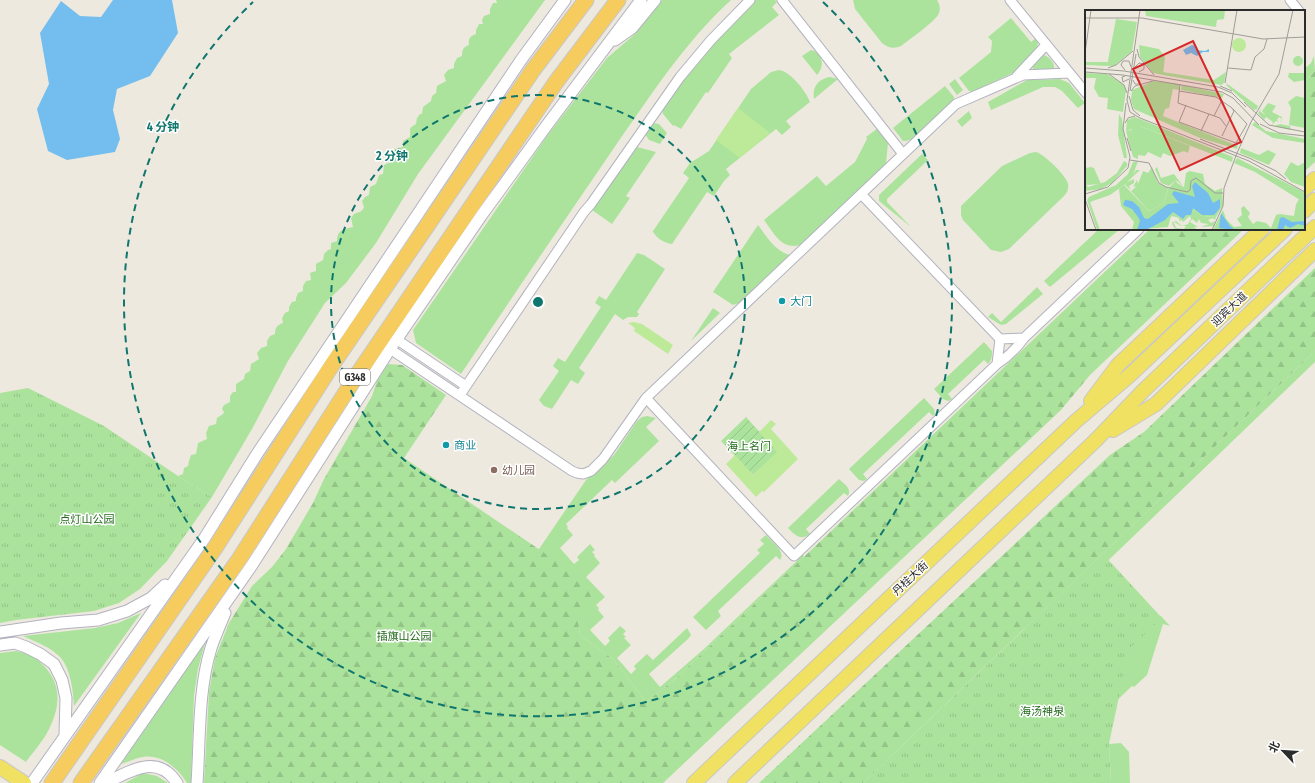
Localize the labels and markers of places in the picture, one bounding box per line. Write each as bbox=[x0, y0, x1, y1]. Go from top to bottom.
centre of rings bbox=[531, 295, 545, 309]
place label: 大门 bbox=[790, 295, 812, 308]
marker: 大门 bbox=[777, 296, 787, 306]
place label: 商业 bbox=[454, 439, 476, 452]
marker: 商业 bbox=[441, 440, 451, 450]
place label: 幼儿园 bbox=[502, 464, 535, 477]
marker: 幼儿园 bbox=[489, 465, 499, 475]

